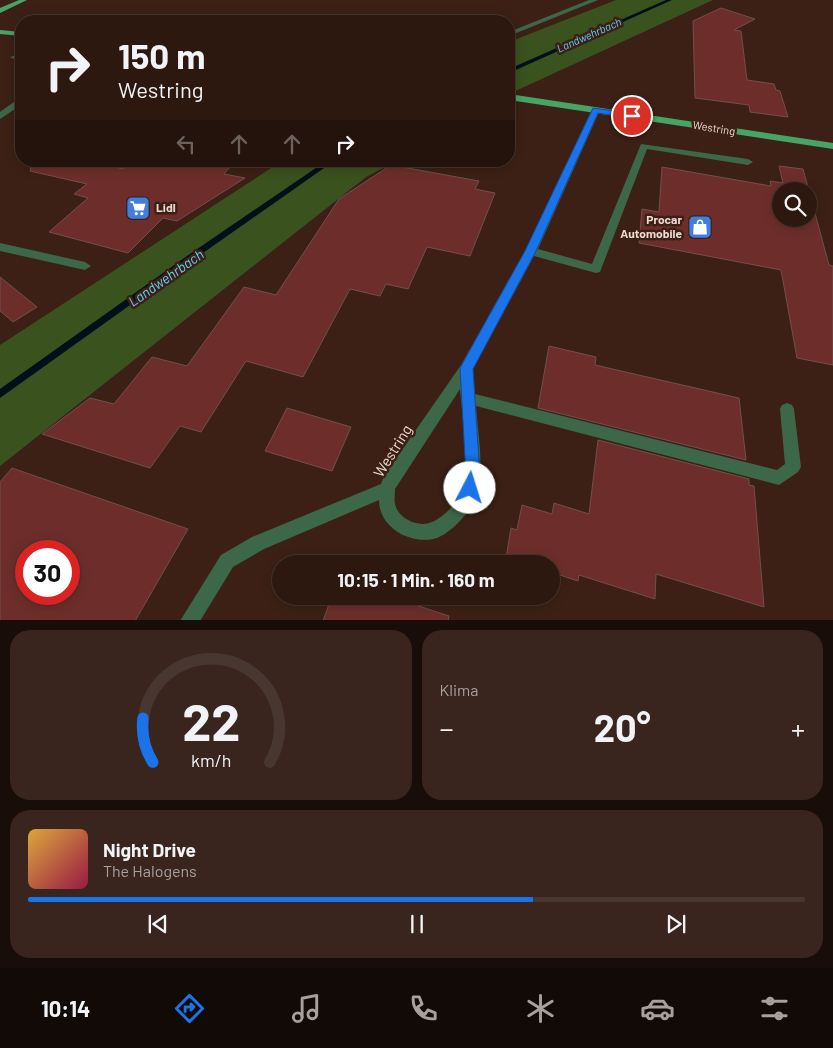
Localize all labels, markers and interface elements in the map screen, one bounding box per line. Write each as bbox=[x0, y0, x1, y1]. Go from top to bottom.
water label: Landwehrbach bbox=[555, 14, 623, 55]
text: 150 m bbox=[118, 34, 205, 76]
icon: right bbox=[35, 35, 100, 100]
text: Westring bbox=[118, 76, 204, 102]
pin bbox=[611, 95, 653, 137]
icon: arrive bbox=[618, 102, 646, 130]
street label: Westring bbox=[692, 118, 736, 137]
icon: left bbox=[172, 130, 200, 158]
icon: ahead bbox=[225, 130, 253, 158]
icon: ahead bbox=[278, 130, 306, 158]
icon: right bbox=[331, 130, 359, 158]
map controls bbox=[772, 182, 817, 227]
button: search bbox=[772, 182, 817, 227]
supermarket icon: Lidl bbox=[125, 195, 151, 221]
place label: Lidl bbox=[156, 200, 176, 214]
place label: Procar Automobile bbox=[620, 212, 682, 240]
shop icon: Procar Automobile bbox=[687, 214, 713, 240]
water label: Landwehrbach bbox=[125, 245, 207, 310]
street label: Westring bbox=[369, 421, 415, 480]
position arrow bbox=[443, 461, 495, 513]
speed limit sign: 30 bbox=[15, 540, 80, 605]
text: 10:15 · 1 Min. · 160 m bbox=[337, 568, 495, 591]
text: Klima bbox=[440, 680, 478, 699]
text: 22 bbox=[182, 689, 240, 751]
text: 20° bbox=[594, 704, 651, 750]
text: − bbox=[440, 711, 454, 745]
text: + bbox=[791, 711, 805, 745]
text: km/h bbox=[191, 749, 231, 771]
text: Night Drive bbox=[103, 838, 196, 861]
text: The Halogens bbox=[103, 861, 197, 880]
icon: previous bbox=[144, 910, 172, 938]
icon: pause bbox=[403, 910, 431, 938]
icon: next bbox=[662, 910, 690, 938]
icon: directions bbox=[172, 991, 207, 1026]
icon: music bbox=[289, 991, 324, 1026]
icon: phone bbox=[406, 991, 441, 1026]
icon: climate bbox=[523, 991, 558, 1026]
icon: car bbox=[640, 991, 675, 1026]
icon: filters bbox=[757, 991, 792, 1026]
text: 10:14 bbox=[41, 995, 90, 1021]

